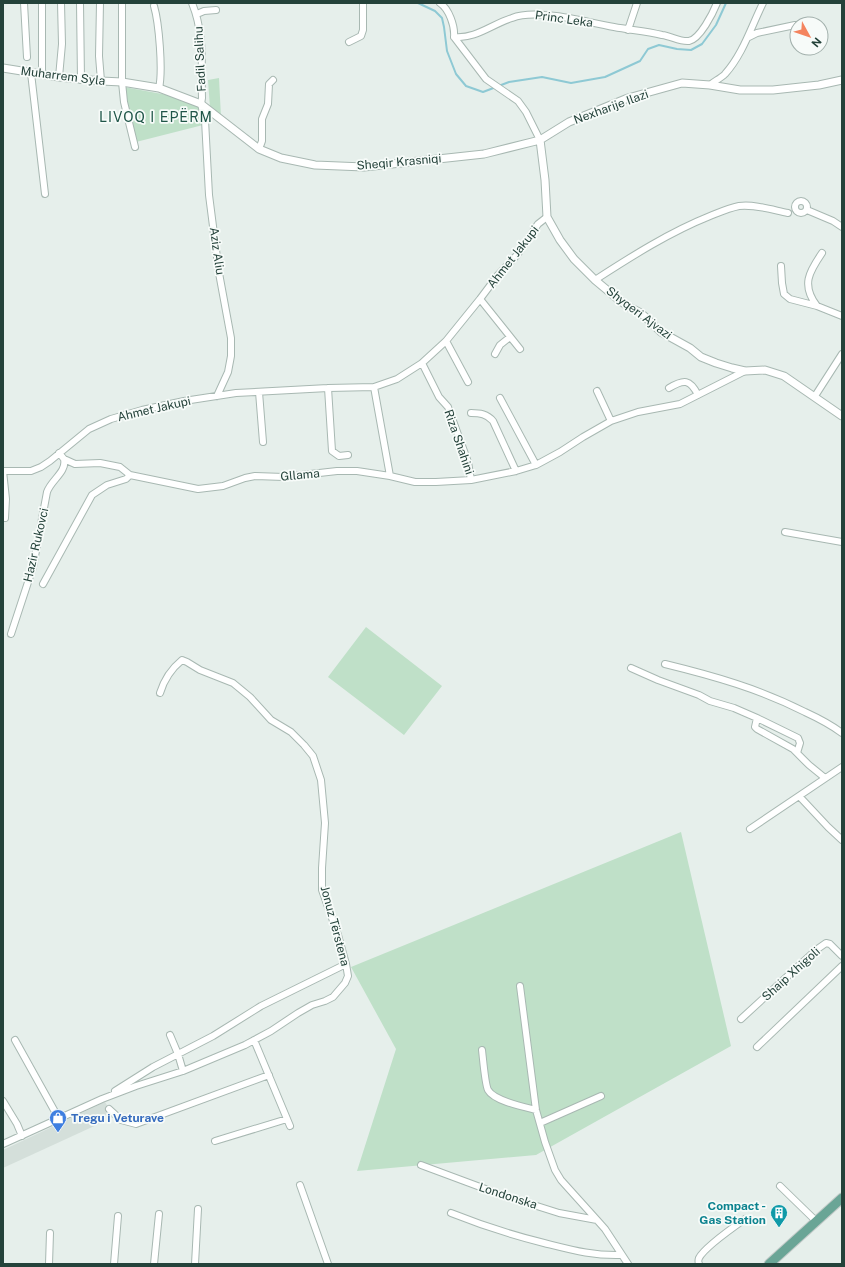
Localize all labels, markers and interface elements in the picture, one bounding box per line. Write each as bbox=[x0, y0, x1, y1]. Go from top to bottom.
street label: Princ Leka bbox=[534, 8, 594, 30]
north arrow bbox=[789, 16, 829, 56]
street label: Fadil Salihu bbox=[191, 26, 209, 92]
text: N bbox=[809, 35, 824, 50]
street label: Muharrem Syla bbox=[20, 64, 106, 88]
street label: Nexharije Ilazi bbox=[572, 87, 650, 127]
district label: LIVOQ I EPËRM bbox=[99, 107, 213, 125]
street label: Sheqir Krasniqi bbox=[356, 151, 442, 173]
street label: Ahmet Jakupi bbox=[484, 223, 542, 291]
street label: Aziz Aliu bbox=[207, 226, 227, 276]
street label: Shyqeri Ajvazi bbox=[603, 284, 675, 342]
street label: Ahmet Jakupi bbox=[116, 394, 192, 424]
street label: Riza Shahini bbox=[441, 408, 477, 476]
street label: Gllama bbox=[280, 466, 320, 484]
street label: Hazir Rukovci bbox=[21, 507, 51, 583]
street label: Jonuz Tërstena bbox=[318, 884, 352, 968]
street label: Shaip Xhigoli bbox=[759, 944, 823, 1004]
shop icon: Tregu i Veturave bbox=[48, 1108, 68, 1133]
place label: Tregu i Veturave bbox=[71, 1111, 164, 1125]
street label: Londonska bbox=[477, 1180, 539, 1212]
place label: Compact - Gas Station bbox=[699, 1199, 766, 1227]
building icon: Compact - Gas Station bbox=[769, 1203, 789, 1228]

